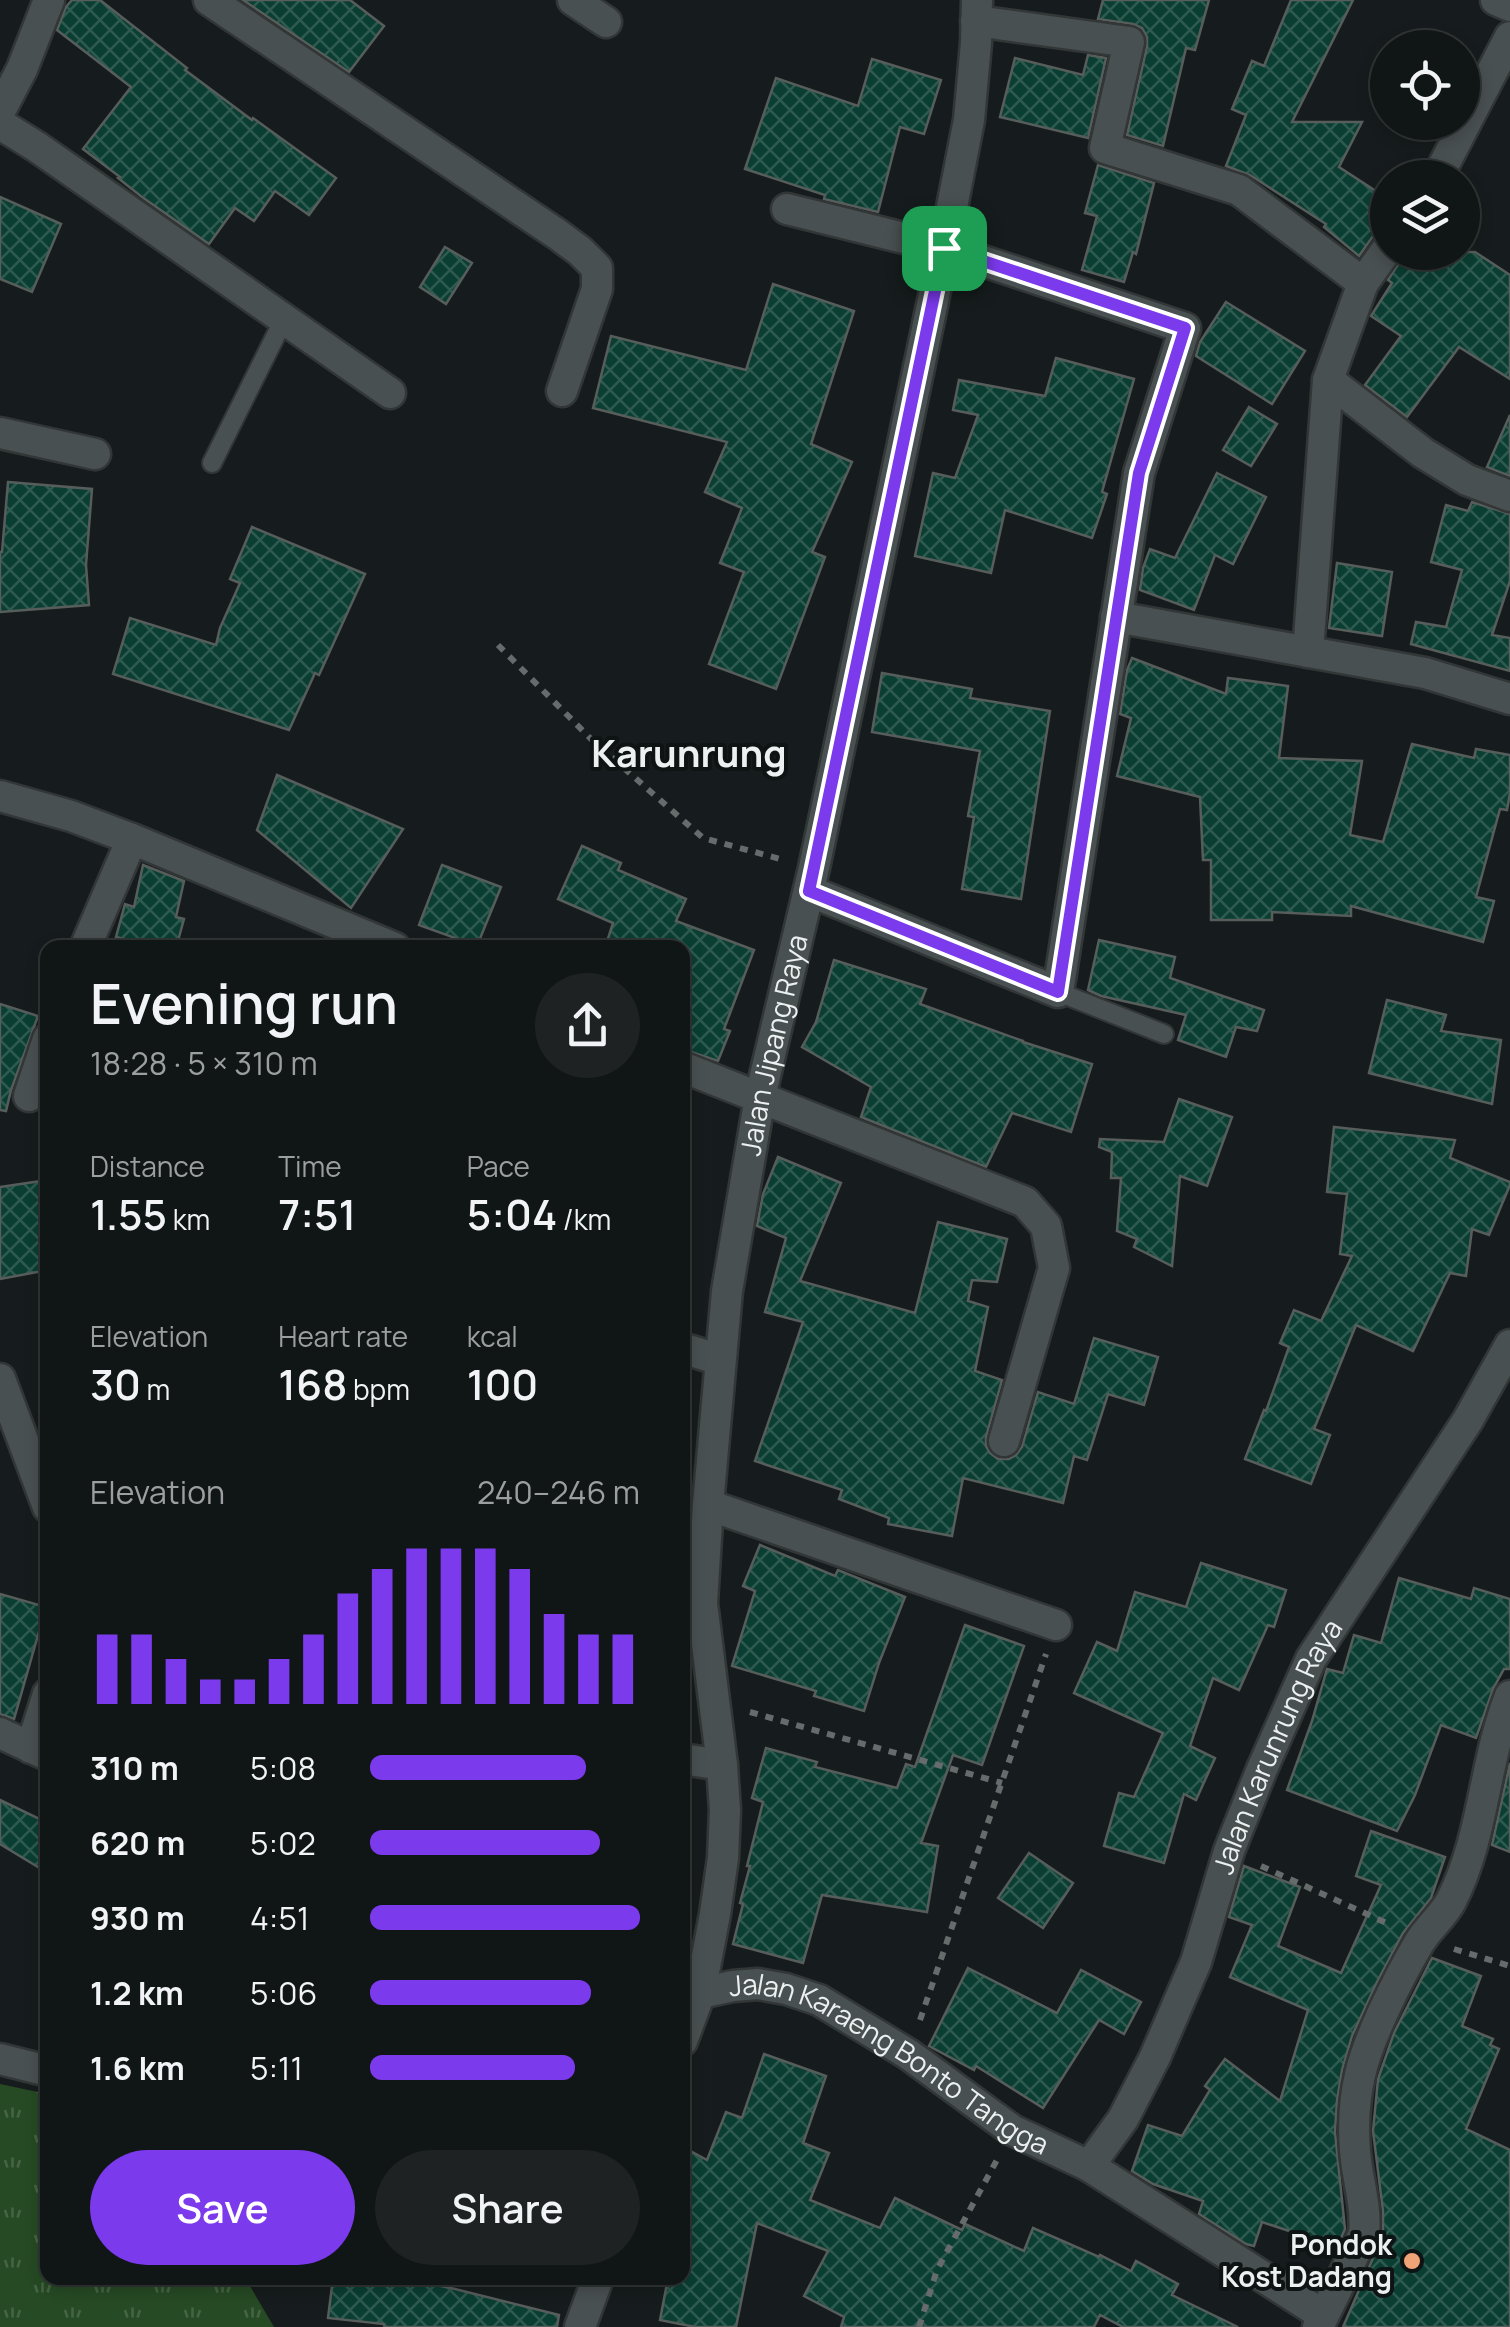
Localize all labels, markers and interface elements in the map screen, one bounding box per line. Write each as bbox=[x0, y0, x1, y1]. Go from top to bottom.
map controls bbox=[1370, 30, 1480, 270]
button: locate bbox=[1370, 30, 1480, 140]
button: layers bbox=[1370, 160, 1480, 270]
pin bbox=[902, 206, 987, 291]
icon: arrive bbox=[917, 221, 972, 276]
district label: Karunrung bbox=[591, 726, 787, 778]
street label: Jalan Jipang Raya bbox=[730, 930, 816, 1158]
text: Evening run bbox=[90, 965, 398, 1041]
button: share bbox=[535, 973, 640, 1078]
text: 18:28 · 5 × 310 m bbox=[90, 1041, 318, 1085]
text: Distance bbox=[90, 1147, 205, 1185]
text: Time bbox=[278, 1147, 342, 1185]
text: Pace bbox=[467, 1147, 530, 1185]
text: 1.55 bbox=[90, 1185, 167, 1243]
text: 7:51 bbox=[278, 1185, 356, 1243]
text: 5:04 bbox=[467, 1185, 557, 1243]
text: km bbox=[167, 1200, 210, 1238]
text: /km bbox=[557, 1200, 611, 1238]
text: Elevation bbox=[90, 1317, 208, 1355]
text: Heart rate bbox=[278, 1317, 408, 1355]
text: kcal bbox=[467, 1317, 518, 1355]
text: 30 bbox=[90, 1355, 141, 1413]
text: 168 bbox=[278, 1355, 347, 1413]
text: 100 bbox=[467, 1355, 538, 1413]
text: m bbox=[141, 1370, 170, 1408]
text: bpm bbox=[347, 1370, 410, 1408]
text: Elevation bbox=[90, 1470, 225, 1514]
text: 240–246 m bbox=[477, 1470, 640, 1514]
street label: Jalan Karunrung Raya bbox=[1203, 1611, 1350, 1878]
text: 310 m bbox=[90, 1746, 179, 1790]
text: 5:08 bbox=[250, 1746, 316, 1790]
text: 620 m bbox=[90, 1821, 185, 1865]
text: 5:02 bbox=[250, 1821, 316, 1865]
text: 930 m bbox=[90, 1896, 185, 1940]
text: 4:51 bbox=[250, 1896, 309, 1940]
street label: Jalan Karaeng Bonto Tangga bbox=[727, 1964, 1055, 2163]
text: 1.2 km bbox=[90, 1971, 184, 2015]
text: 5:06 bbox=[250, 1971, 317, 2015]
text: 1.6 km bbox=[90, 2046, 185, 2090]
text: 5:11 bbox=[250, 2046, 303, 2090]
button: Save bbox=[90, 2150, 355, 2265]
button: Share bbox=[375, 2150, 640, 2265]
place label: Pondok Kost Dadang bbox=[1221, 2225, 1393, 2295]
marker: Pondok Kost Dadang bbox=[1401, 2250, 1423, 2272]

